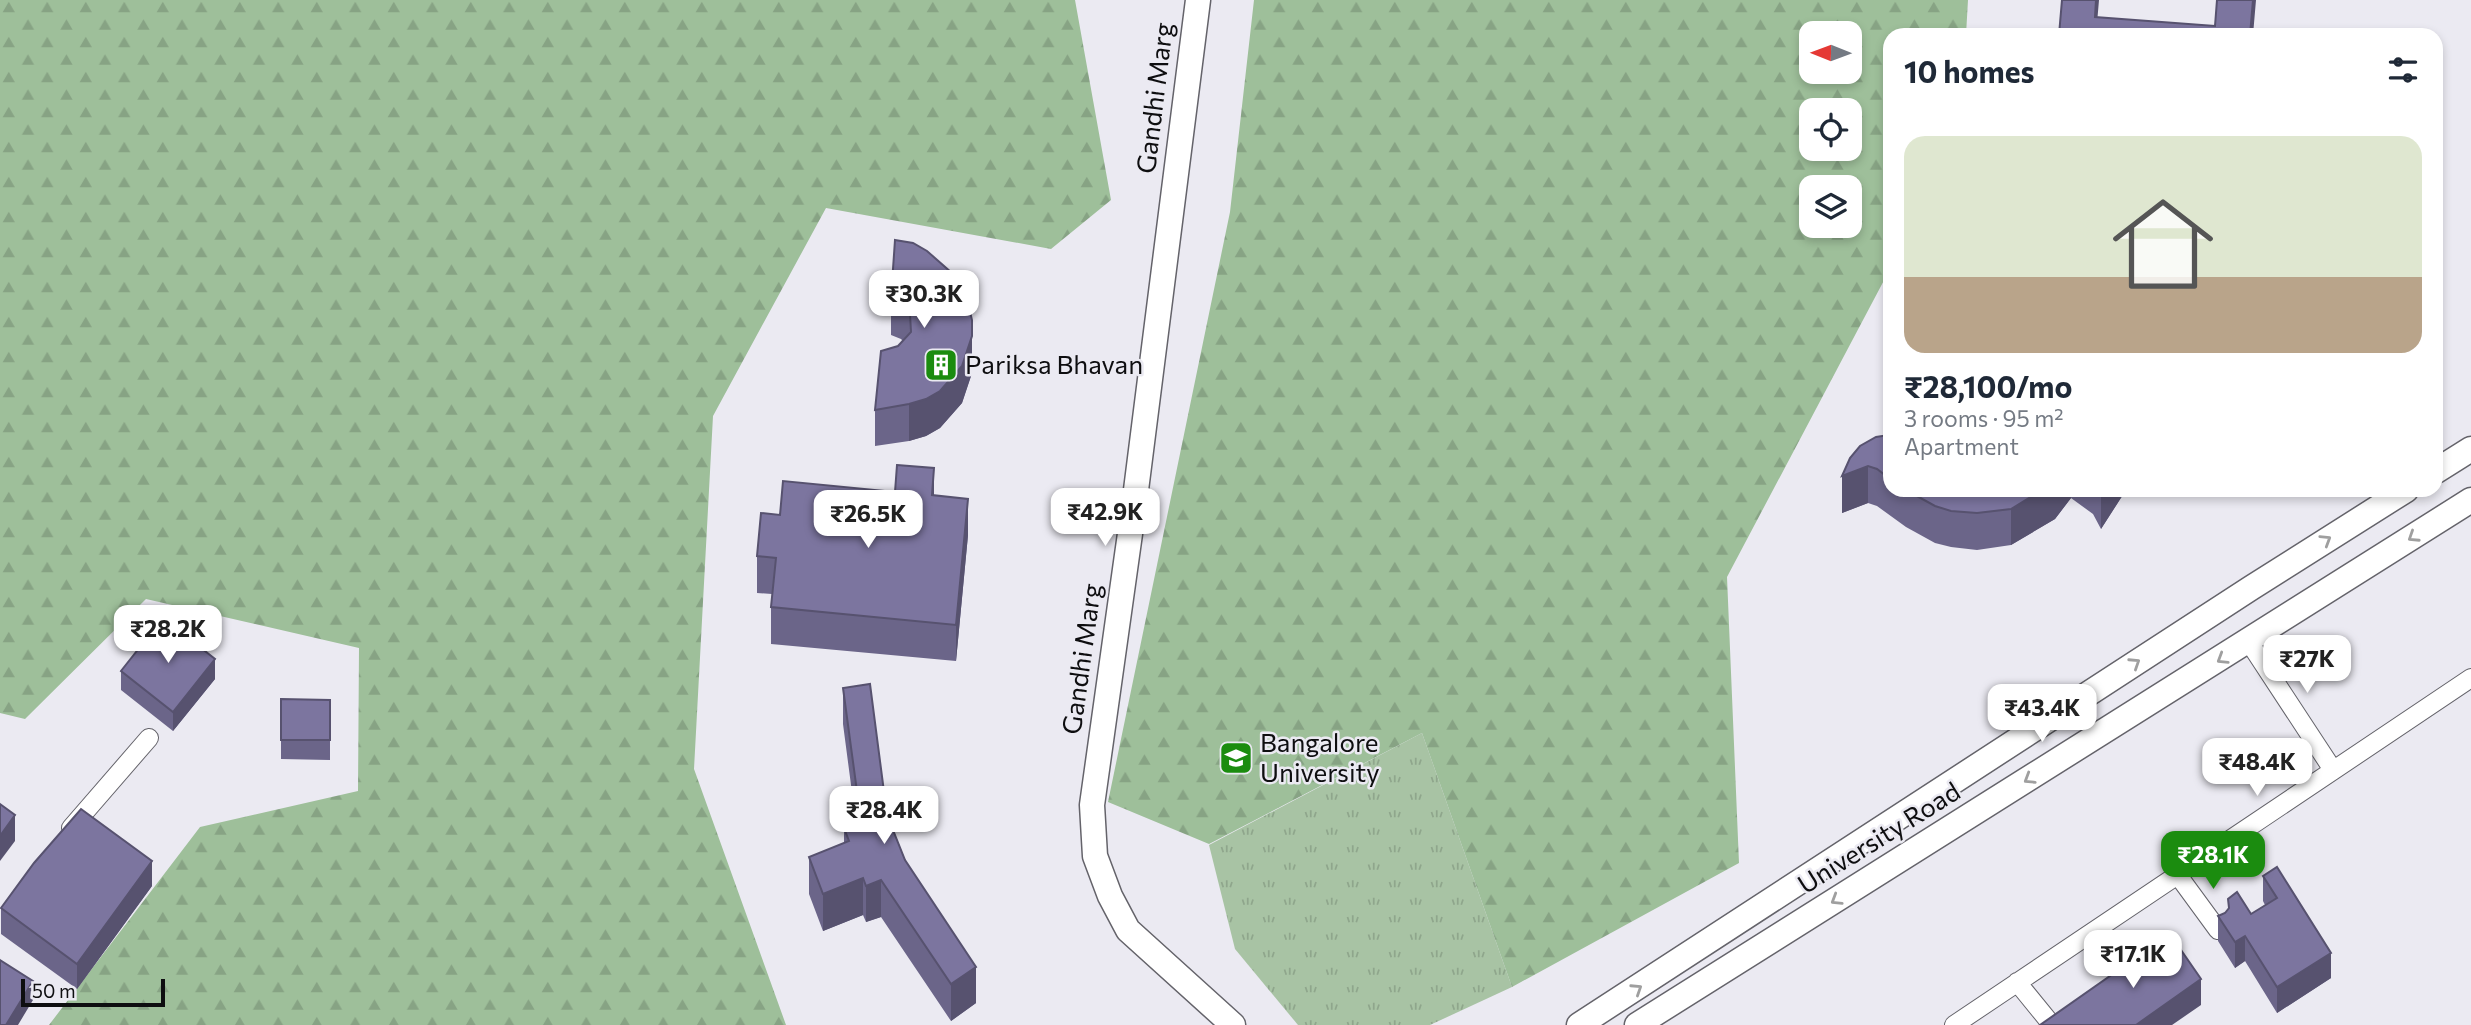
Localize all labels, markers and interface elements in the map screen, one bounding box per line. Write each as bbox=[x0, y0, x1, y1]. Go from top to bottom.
street label: Gandhi Marg bbox=[1129, 21, 1178, 175]
north arrow bbox=[1799, 21, 1862, 84]
map controls bbox=[1799, 21, 1862, 238]
icon: filters bbox=[2384, 51, 2422, 89]
text: 10 homes bbox=[1904, 52, 2034, 89]
button: locate bbox=[1799, 98, 1862, 161]
button: layers bbox=[1799, 175, 1862, 238]
icon: home bbox=[2100, 181, 2226, 307]
pin: ₹30.3K bbox=[867, 270, 981, 330]
text: ₹30.3K bbox=[885, 279, 963, 307]
building icon: Pariksa Bhavan bbox=[922, 346, 960, 384]
place label: Pariksa Bhavan bbox=[965, 348, 1143, 379]
text: ₹28,100/mo bbox=[1904, 367, 2072, 404]
text: 3 rooms · 95 m² bbox=[1904, 404, 2063, 432]
text: Apartment bbox=[1904, 432, 2019, 460]
pin: ₹42.9K bbox=[1048, 489, 1162, 548]
pin: ₹26.5K bbox=[811, 490, 925, 550]
text: ₹42.9K bbox=[1067, 497, 1143, 525]
text: ₹26.5K bbox=[830, 499, 906, 527]
one-way arrow bbox=[2408, 528, 2421, 541]
one-way arrow bbox=[2318, 536, 2331, 548]
street label: Gandhi Marg bbox=[1055, 581, 1106, 736]
pin: ₹28.2K bbox=[111, 606, 225, 665]
text: ₹28.2K bbox=[130, 614, 206, 642]
pin: ₹27K bbox=[2266, 636, 2348, 695]
text: ₹27K bbox=[2279, 644, 2335, 672]
one-way arrow bbox=[2216, 650, 2229, 663]
one-way arrow bbox=[2127, 659, 2140, 672]
pin: ₹43.4K bbox=[1985, 684, 2099, 744]
text: ₹43.4K bbox=[2004, 693, 2080, 721]
place label: Bangalore University bbox=[1260, 726, 1380, 787]
pin: ₹48.4K bbox=[2200, 738, 2314, 798]
school or university icon: Bangalore University bbox=[1217, 739, 1255, 777]
text: ₹48.4K bbox=[2218, 747, 2296, 775]
one-way arrow bbox=[2023, 771, 2036, 784]
street label: University Road bbox=[1791, 774, 1965, 899]
pin: ₹28.4K bbox=[827, 786, 941, 846]
text: ₹28.4K bbox=[845, 795, 923, 823]
pin: ₹28.1K bbox=[2156, 832, 2270, 891]
text: ₹28.1K bbox=[2177, 840, 2249, 868]
one-way arrow bbox=[1830, 892, 1843, 905]
pin: ₹17.1K bbox=[2076, 930, 2190, 990]
text: ₹17.1K bbox=[2100, 939, 2166, 967]
scale bar bbox=[21, 976, 164, 1008]
text: 50 m bbox=[32, 979, 76, 1002]
one-way arrow bbox=[1629, 984, 1642, 997]

